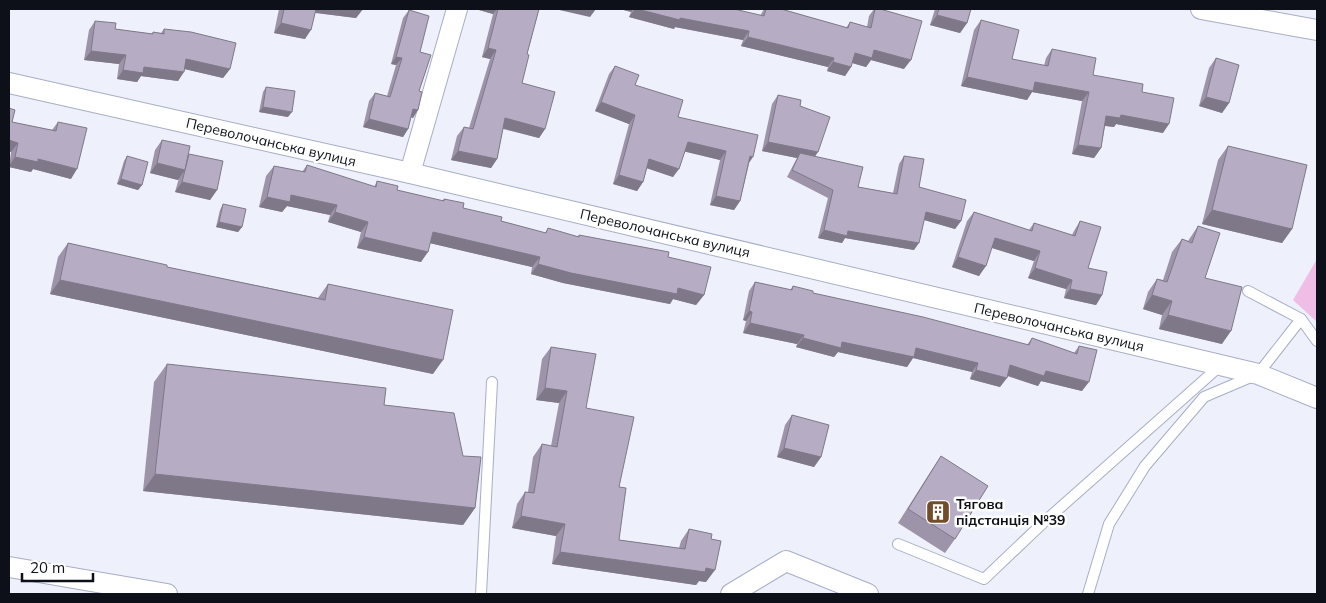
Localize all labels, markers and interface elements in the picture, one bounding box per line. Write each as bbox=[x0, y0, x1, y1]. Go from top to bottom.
street label: Переволочанська вулиця bbox=[184, 114, 358, 170]
street label: Переволочанська вулиця bbox=[578, 205, 752, 261]
street label: Переволочанська вулиця bbox=[972, 299, 1146, 355]
place label: Тягова пiдстанцiя №39 bbox=[956, 495, 1065, 529]
building icon: Тягова пiдстанцiя №39 bbox=[925, 499, 951, 525]
scale bar bbox=[22, 550, 94, 582]
text: 20 m bbox=[30, 558, 65, 577]

